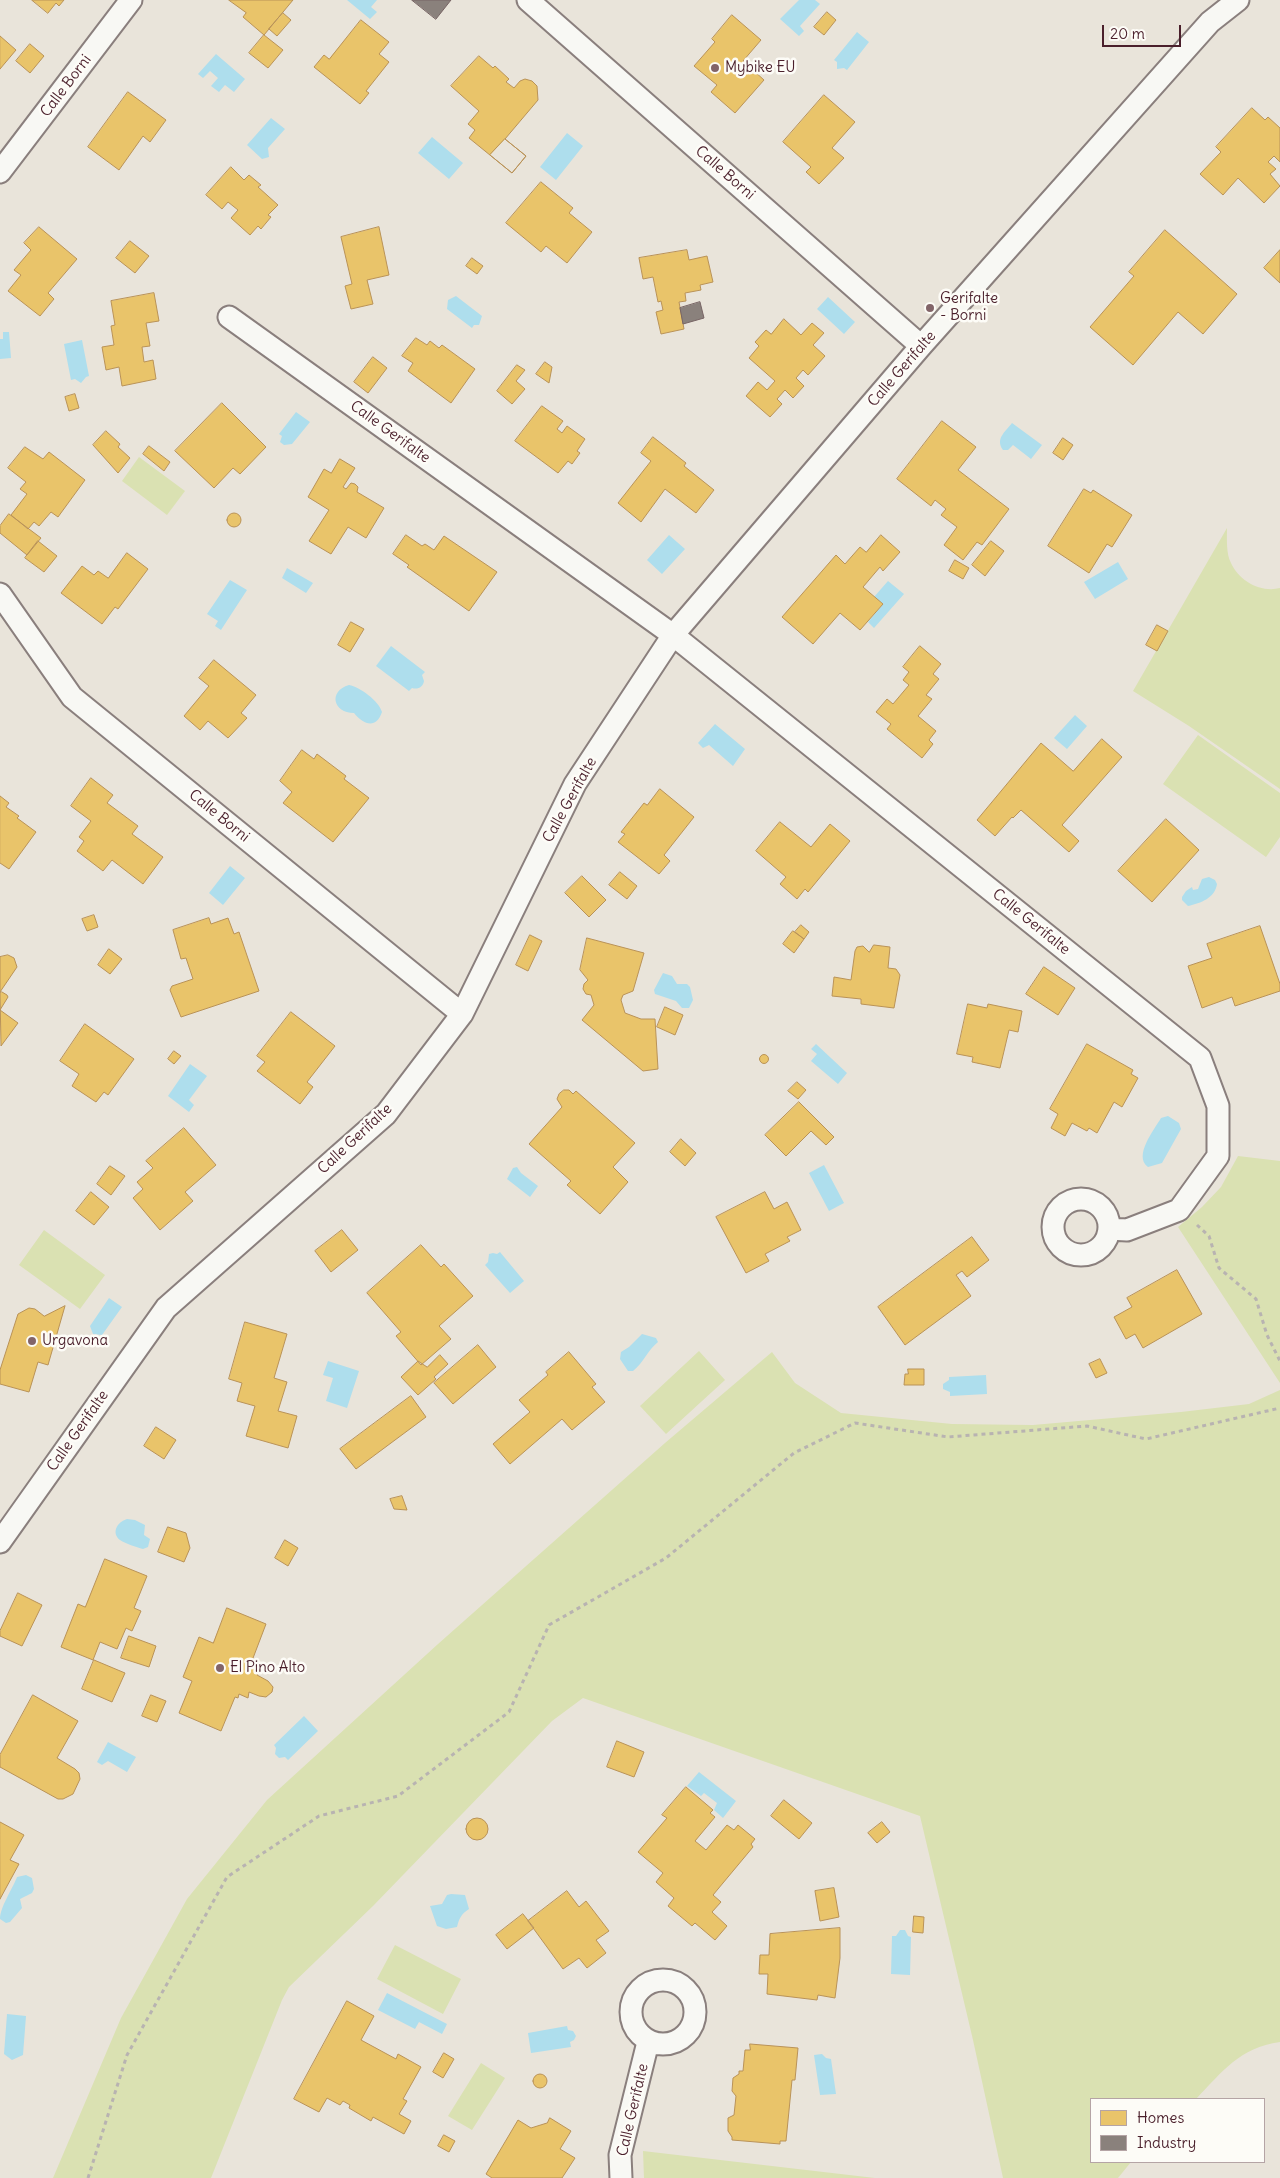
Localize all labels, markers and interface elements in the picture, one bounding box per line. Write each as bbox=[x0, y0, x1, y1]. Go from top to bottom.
scale bar bbox=[1105, 15, 1184, 47]
text: 20 m bbox=[1110, 24, 1145, 43]
street label: Calle Borni bbox=[37, 51, 95, 121]
place label: Mybike EU bbox=[725, 59, 795, 77]
marker: Mybike EU bbox=[709, 62, 721, 74]
street label: Calle Borni bbox=[692, 142, 758, 204]
place label: Gerifalte - Borni bbox=[940, 290, 998, 325]
marker: Gerifalte - Borni bbox=[924, 302, 936, 314]
street label: Calle Gerifalte bbox=[864, 327, 940, 411]
street label: Calle Gerifalte bbox=[346, 397, 434, 467]
street label: Calle Gerifalte bbox=[539, 754, 601, 846]
street label: Calle Borni bbox=[185, 786, 253, 846]
street label: Calle Gerifalte bbox=[989, 885, 1073, 959]
street label: Calle Gerifalte bbox=[314, 1100, 396, 1178]
place label: Urgavona bbox=[42, 1332, 108, 1350]
marker: Urgavona bbox=[26, 1335, 38, 1347]
street label: Calle Gerifalte bbox=[43, 1387, 113, 1475]
place label: El Pino Alto bbox=[230, 1659, 305, 1677]
marker: El Pino Alto bbox=[214, 1662, 226, 1674]
street label: Calle Gerifalte bbox=[614, 2062, 652, 2158]
legend bbox=[1090, 2098, 1265, 2163]
text: Homes bbox=[1137, 2108, 1184, 2127]
text: Industry bbox=[1137, 2133, 1196, 2152]

